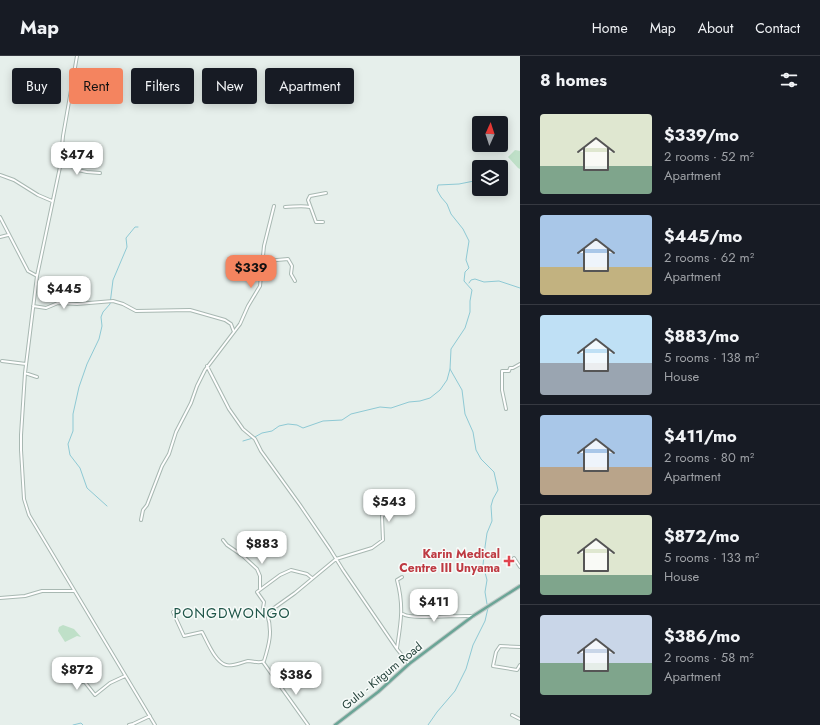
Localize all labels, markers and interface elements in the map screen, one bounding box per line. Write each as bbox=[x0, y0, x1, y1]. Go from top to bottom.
text: Map bbox=[20, 14, 59, 41]
text: Home bbox=[592, 18, 628, 38]
text: Map bbox=[650, 18, 676, 38]
text: About bbox=[698, 18, 733, 38]
text: Contact bbox=[755, 18, 800, 38]
chip: Buy bbox=[12, 68, 61, 104]
chip: Rent bbox=[69, 68, 123, 104]
chip: Filters bbox=[131, 68, 194, 104]
chip: New bbox=[202, 68, 257, 104]
chip: Apartment bbox=[265, 68, 354, 104]
text: 8 homes bbox=[540, 68, 607, 92]
icon: filters bbox=[778, 69, 800, 91]
north arrow bbox=[472, 116, 508, 152]
map controls bbox=[472, 116, 508, 196]
text: $339/mo bbox=[664, 123, 739, 147]
icon: home bbox=[572, 130, 620, 178]
pin: $474 bbox=[53, 142, 101, 176]
text: $474 bbox=[60, 145, 94, 164]
text: 2 rooms · 52 m² bbox=[664, 147, 754, 166]
button: layers bbox=[472, 160, 508, 196]
text: Apartment bbox=[664, 166, 721, 185]
text: $445/mo bbox=[664, 224, 742, 248]
icon: home bbox=[572, 231, 620, 279]
text: 2 rooms · 62 m² bbox=[664, 248, 754, 267]
pin: $339 bbox=[227, 255, 275, 289]
text: $339 bbox=[235, 258, 267, 277]
text: Apartment bbox=[664, 267, 721, 286]
pin: $445 bbox=[40, 276, 88, 310]
text: $445 bbox=[47, 279, 81, 298]
text: $883/mo bbox=[664, 324, 739, 348]
icon: home bbox=[572, 331, 620, 379]
text: 5 rooms · 138 m² bbox=[664, 348, 759, 367]
text: House bbox=[664, 367, 699, 386]
text: $411/mo bbox=[664, 424, 737, 448]
icon: home bbox=[572, 431, 620, 479]
text: 2 rooms · 80 m² bbox=[664, 448, 754, 467]
text: Apartment bbox=[664, 467, 721, 486]
pin: $543 bbox=[365, 489, 413, 523]
text: $543 bbox=[372, 492, 406, 511]
text: $872/mo bbox=[664, 524, 740, 548]
pin: $883 bbox=[238, 531, 286, 565]
icon: home bbox=[572, 531, 620, 579]
text: $883 bbox=[246, 534, 278, 553]
place label: Karin Medical Centre III Unyama bbox=[399, 545, 500, 577]
text: 5 rooms · 133 m² bbox=[664, 548, 759, 567]
marker: Karin Medical Centre III Unyama bbox=[503, 555, 515, 567]
text: House bbox=[664, 567, 699, 586]
pin: $411 bbox=[410, 589, 458, 623]
text: $411 bbox=[419, 592, 449, 611]
district label: PONGDWONGO bbox=[173, 603, 291, 623]
text: $386/mo bbox=[664, 624, 740, 648]
icon: home bbox=[572, 631, 620, 679]
street label: Gulu - Kitgum Road bbox=[338, 638, 426, 714]
text: 2 rooms · 58 m² bbox=[664, 648, 754, 667]
pin: $872 bbox=[53, 657, 101, 691]
text: $872 bbox=[61, 660, 93, 679]
pin: $386 bbox=[272, 662, 320, 696]
text: $386 bbox=[279, 665, 313, 684]
text: Apartment bbox=[664, 667, 721, 686]

